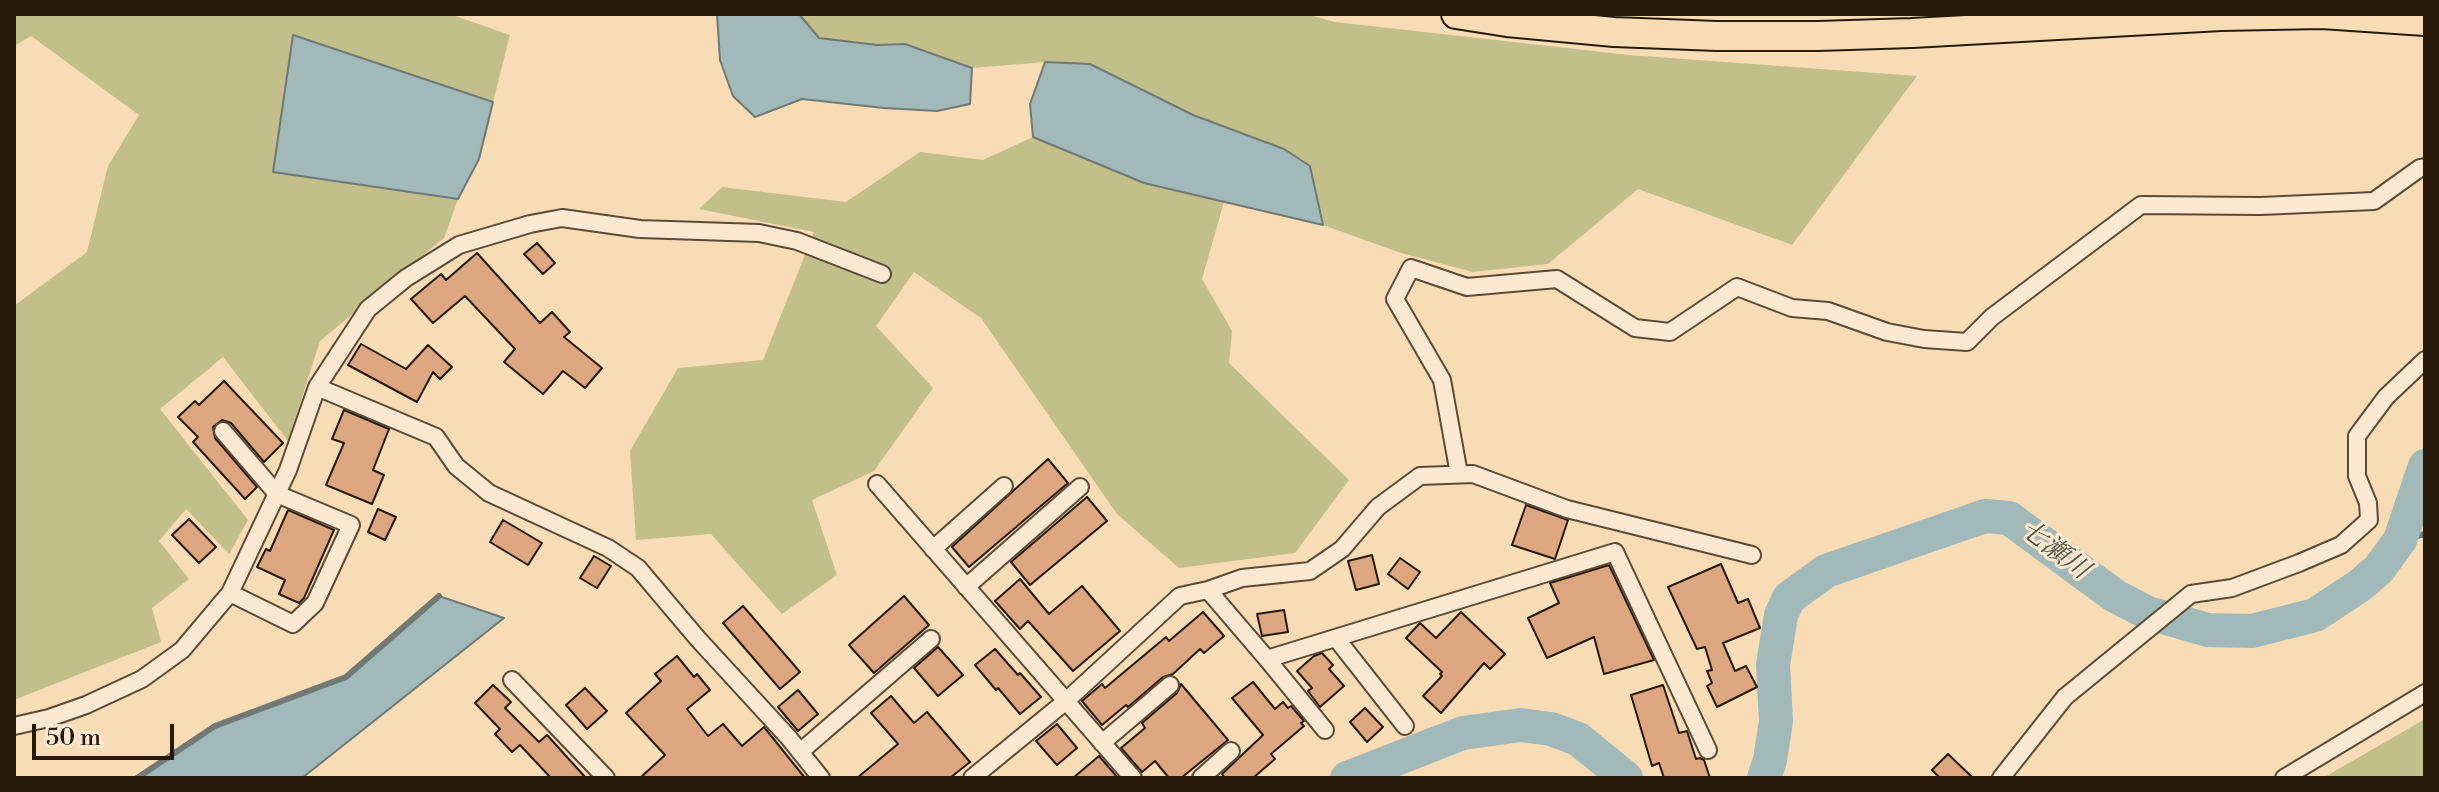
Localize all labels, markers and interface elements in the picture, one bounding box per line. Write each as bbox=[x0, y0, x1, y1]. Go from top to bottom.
water label: 七瀬川 bbox=[2013, 515, 2095, 587]
scale bar bbox=[36, 708, 178, 758]
text: 50 m bbox=[46, 723, 101, 753]

